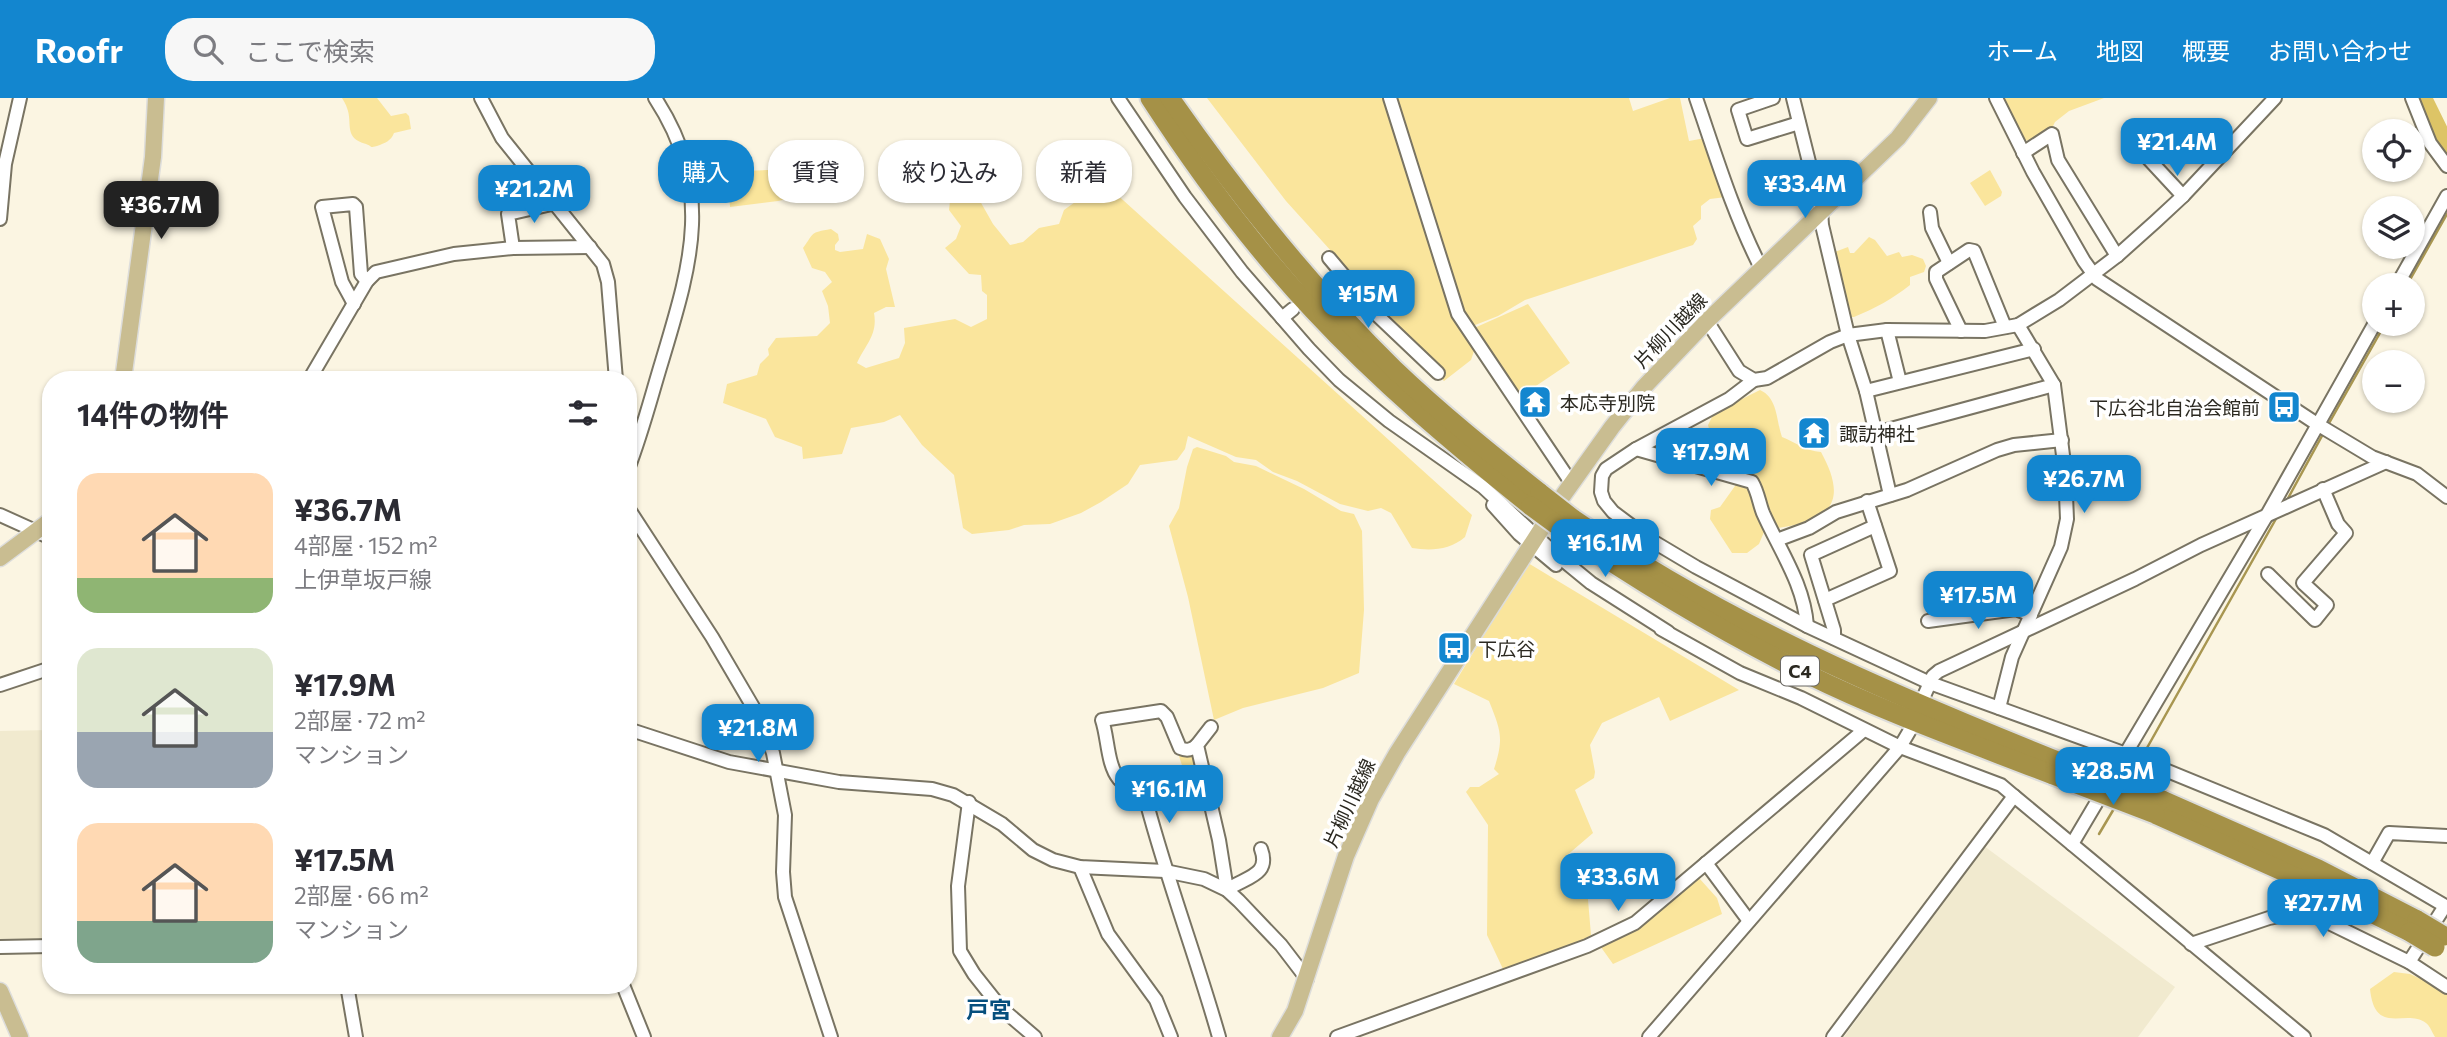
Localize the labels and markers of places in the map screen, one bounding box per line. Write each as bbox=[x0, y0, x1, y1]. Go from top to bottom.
pin: ¥21.4M bbox=[2120, 118, 2234, 178]
pin: ¥33.4M bbox=[1748, 160, 1862, 220]
pin: ¥21.2M bbox=[477, 166, 591, 225]
pin: ¥36.7M bbox=[104, 181, 218, 241]
pin: ¥15M bbox=[1327, 271, 1409, 330]
temple icon: 本応寺別院 bbox=[1516, 383, 1554, 421]
bus stop icon: 下広谷北自治会館前 bbox=[2265, 388, 2303, 426]
place label: 本応寺別院 bbox=[1560, 391, 1655, 414]
place label: 下広谷北自治会館前 bbox=[2089, 396, 2260, 419]
temple icon: 諏訪神社 bbox=[1795, 414, 1833, 452]
place label: 諏訪神社 bbox=[1839, 422, 1915, 445]
pin: ¥17.9M bbox=[1654, 428, 1768, 488]
pin: ¥26.7M bbox=[2027, 456, 2141, 515]
pin: ¥16.1M bbox=[1548, 519, 1662, 579]
pin: ¥17.5M bbox=[1921, 572, 2035, 631]
bus stop icon: 下広谷 bbox=[1435, 629, 1473, 667]
place label: 下広谷 bbox=[1478, 637, 1535, 660]
pin: ¥21.8M bbox=[701, 704, 815, 764]
pin: ¥28.5M bbox=[2056, 748, 2170, 807]
pin: ¥16.1M bbox=[1112, 766, 1226, 825]
pin: ¥33.6M bbox=[1561, 854, 1675, 913]
pin: ¥27.7M bbox=[2266, 880, 2380, 939]

